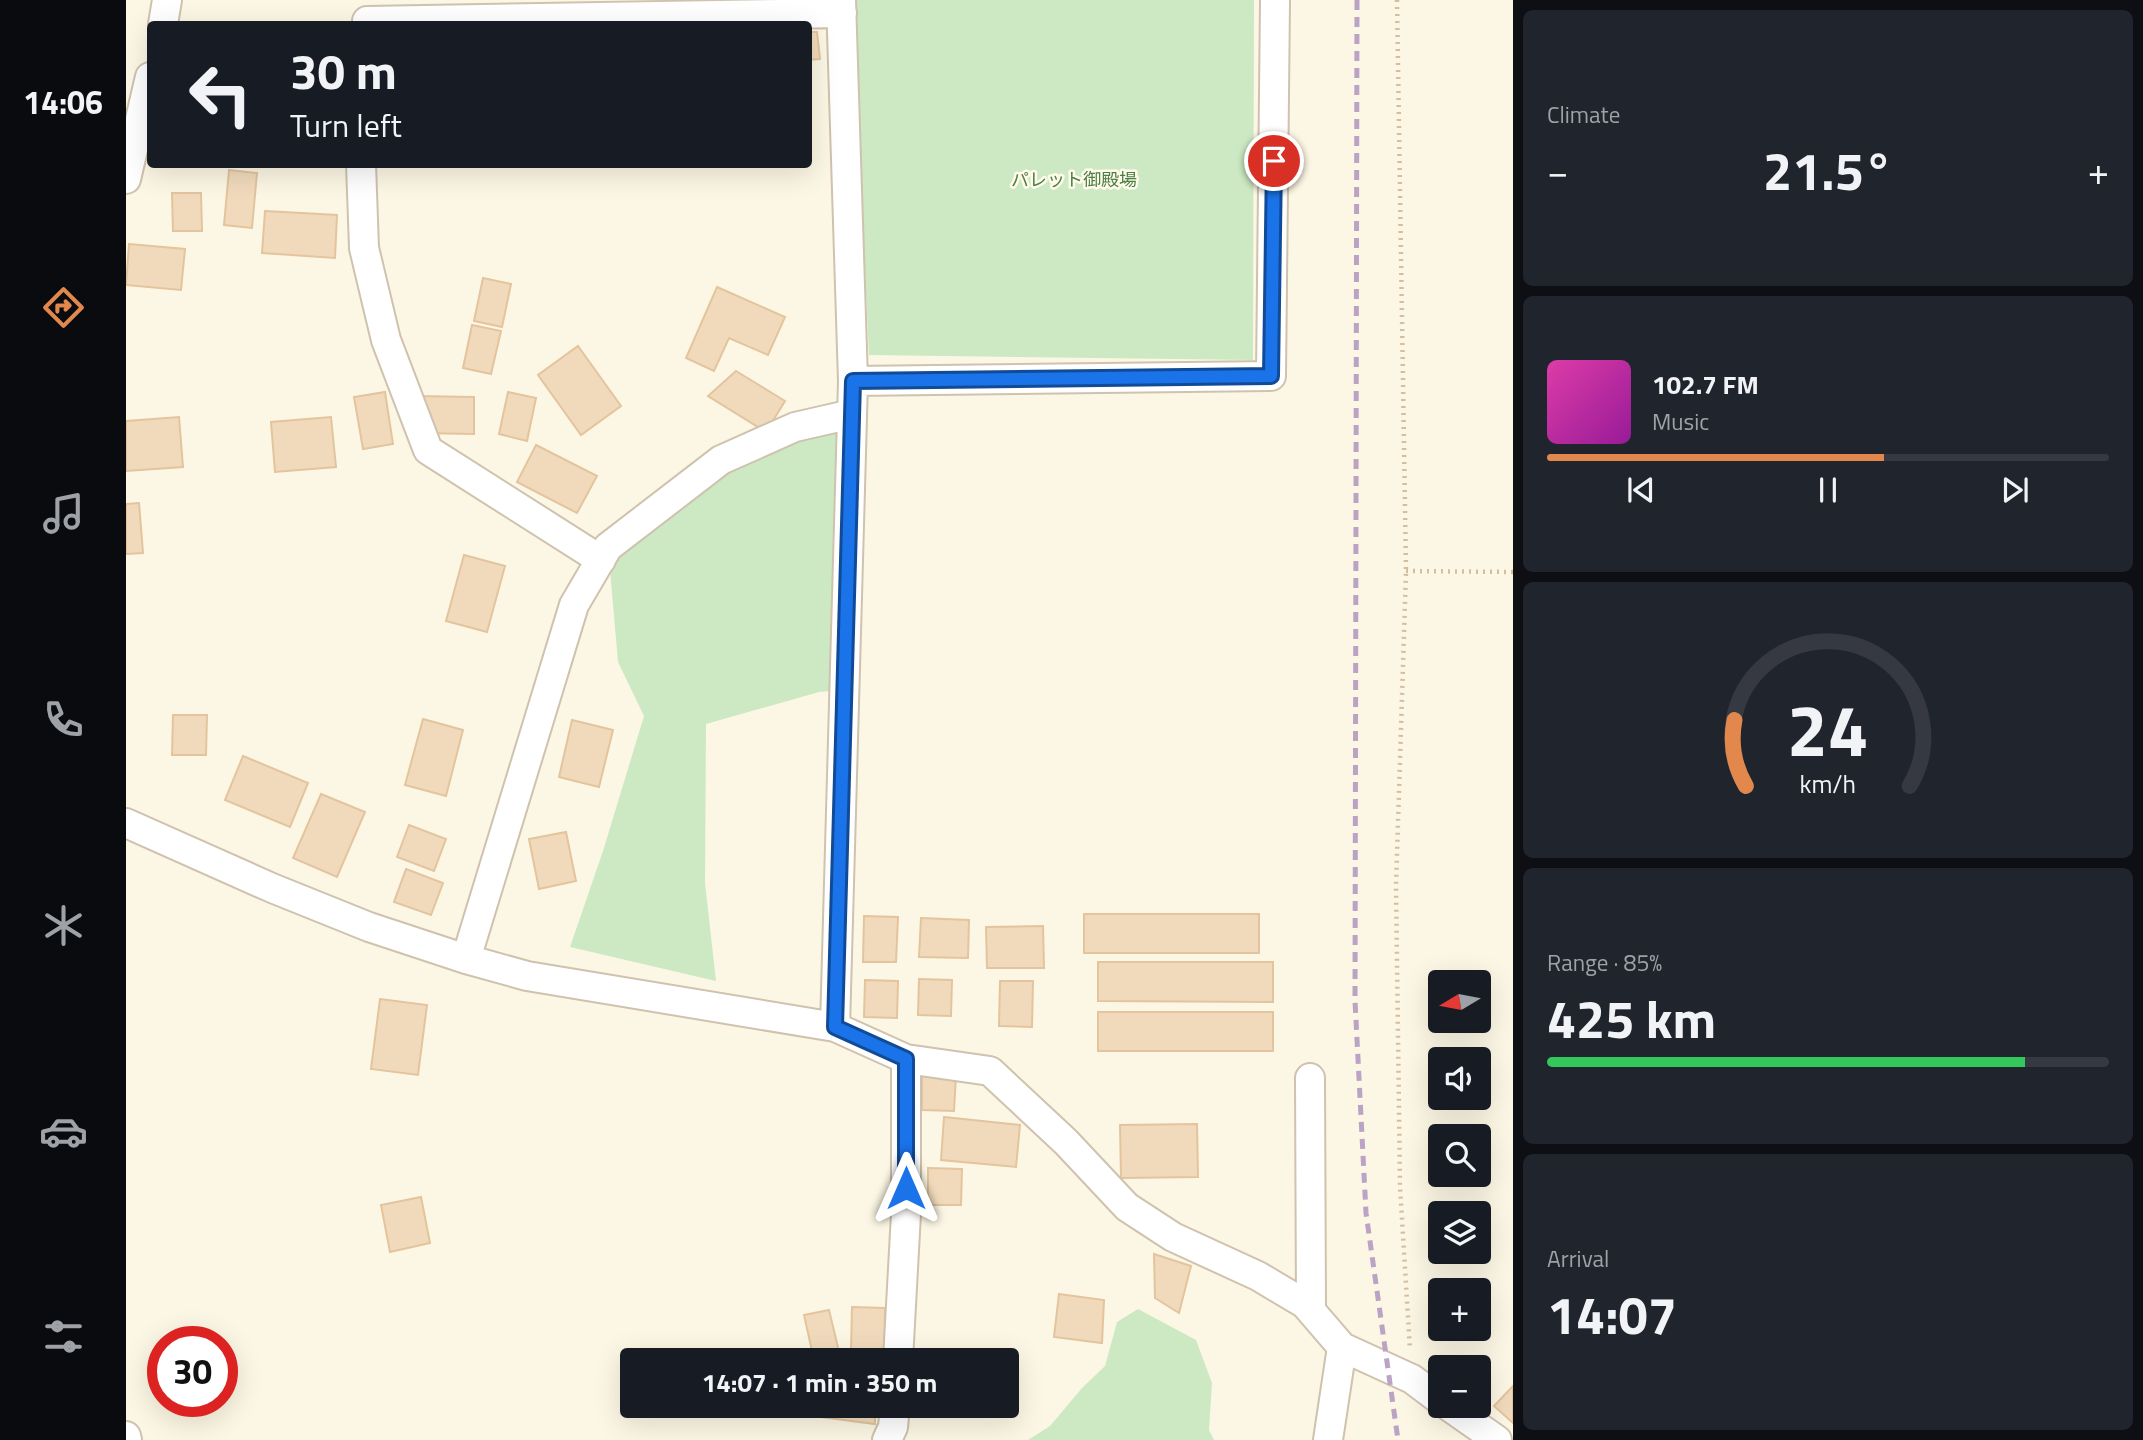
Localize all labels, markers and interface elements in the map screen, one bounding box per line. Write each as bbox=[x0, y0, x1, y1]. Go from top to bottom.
text: 30 m bbox=[290, 33, 397, 108]
icon: left bbox=[175, 49, 266, 140]
text: 14:06 bbox=[23, 78, 103, 126]
text: Climate bbox=[1547, 97, 1620, 132]
text: Turn left bbox=[290, 101, 402, 149]
pin bbox=[1244, 131, 1304, 191]
text: 21.5° bbox=[1763, 131, 1893, 210]
icon: arrive bbox=[1255, 142, 1293, 180]
text: − bbox=[1547, 142, 1568, 200]
text: + bbox=[2088, 142, 2109, 200]
park label: パレット御殿場 bbox=[1011, 166, 1137, 193]
icon: directions bbox=[39, 283, 88, 332]
text: 102.7 FM bbox=[1652, 365, 1759, 404]
text: Music bbox=[1652, 404, 1709, 439]
icon: previous bbox=[1622, 471, 1660, 509]
icon: pause bbox=[1809, 471, 1847, 509]
icon: next bbox=[1996, 471, 2034, 509]
icon: music bbox=[39, 489, 88, 538]
text: 24 bbox=[1787, 674, 1869, 784]
icon: phone bbox=[39, 695, 88, 744]
text: km/h bbox=[1800, 765, 1856, 803]
icon: climate bbox=[39, 901, 88, 950]
text: Range · 85% bbox=[1547, 945, 1662, 980]
north arrow bbox=[1428, 970, 1491, 1032]
map controls bbox=[1428, 970, 1491, 1418]
text: 425 km bbox=[1547, 979, 1716, 1058]
button: sound bbox=[1428, 1047, 1491, 1110]
icon: car bbox=[39, 1107, 88, 1156]
button: search bbox=[1428, 1124, 1491, 1187]
position arrow bbox=[869, 1151, 943, 1225]
button: layers bbox=[1428, 1201, 1491, 1264]
text: Arrival bbox=[1547, 1241, 1609, 1276]
text: 14:07 bbox=[1547, 1275, 1677, 1354]
button: + bbox=[1428, 1278, 1491, 1341]
icon: filters bbox=[39, 1312, 88, 1361]
speed limit sign: 30 bbox=[147, 1326, 238, 1417]
button: − bbox=[1428, 1355, 1491, 1418]
text: 14:07 · 1 min · 350 m bbox=[702, 1363, 937, 1402]

